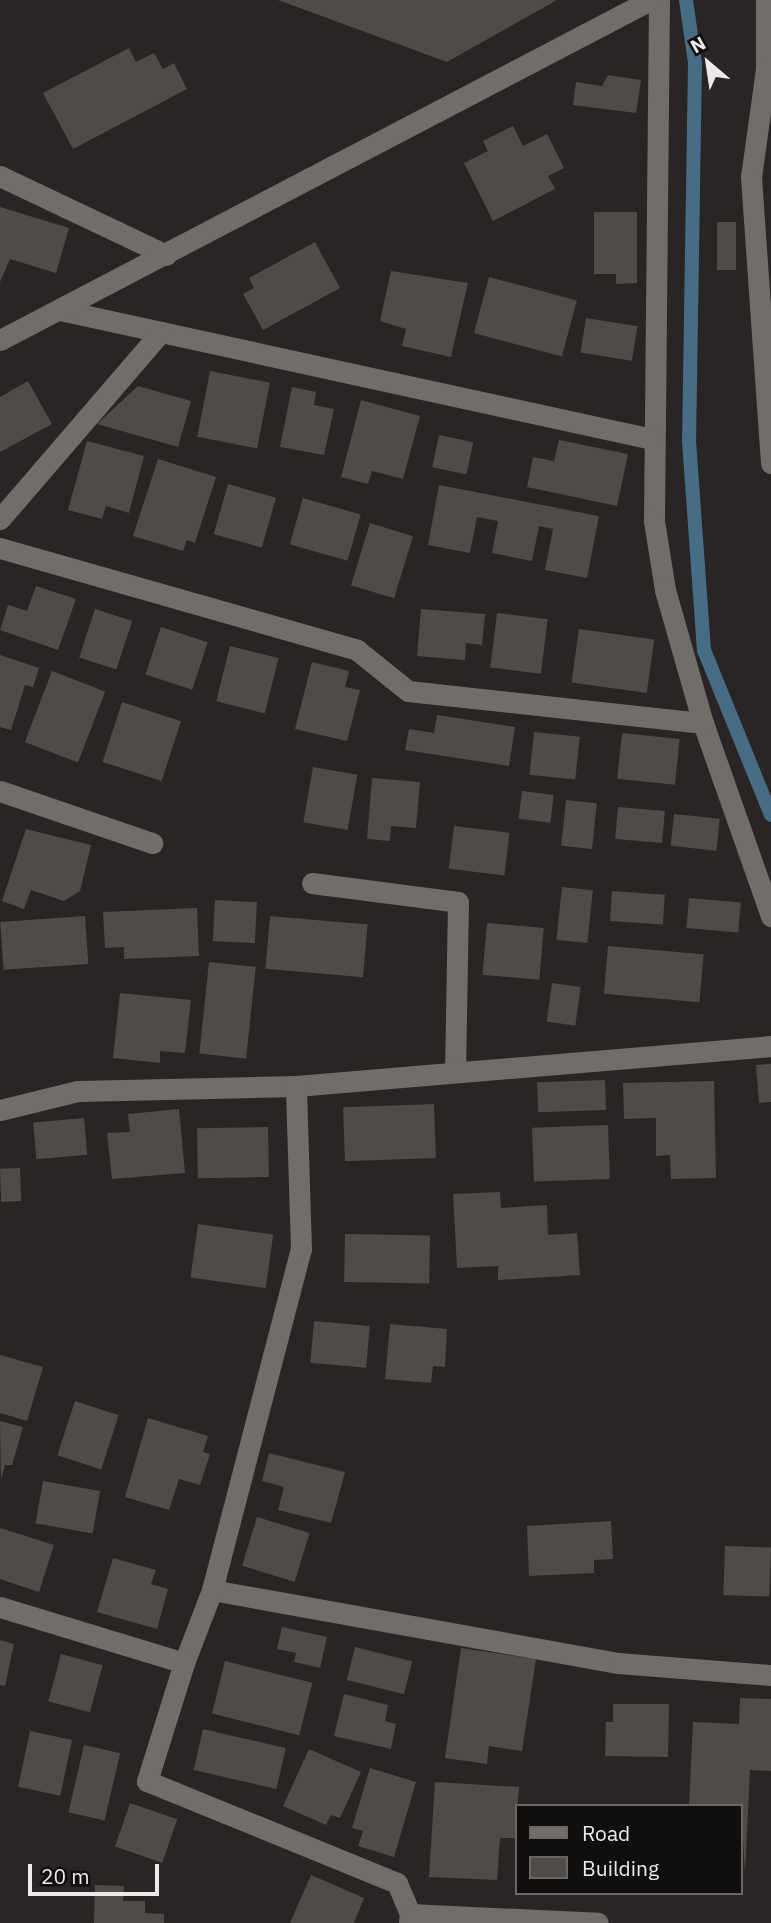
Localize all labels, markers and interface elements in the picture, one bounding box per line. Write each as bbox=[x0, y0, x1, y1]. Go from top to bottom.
north arrow bbox=[673, 28, 743, 98]
text: N bbox=[686, 31, 710, 58]
legend bbox=[516, 1804, 743, 1895]
text: Road bbox=[582, 1819, 630, 1847]
scale bar bbox=[32, 1850, 163, 1894]
text: Building bbox=[582, 1854, 659, 1882]
text: 20 m bbox=[41, 1862, 90, 1890]

